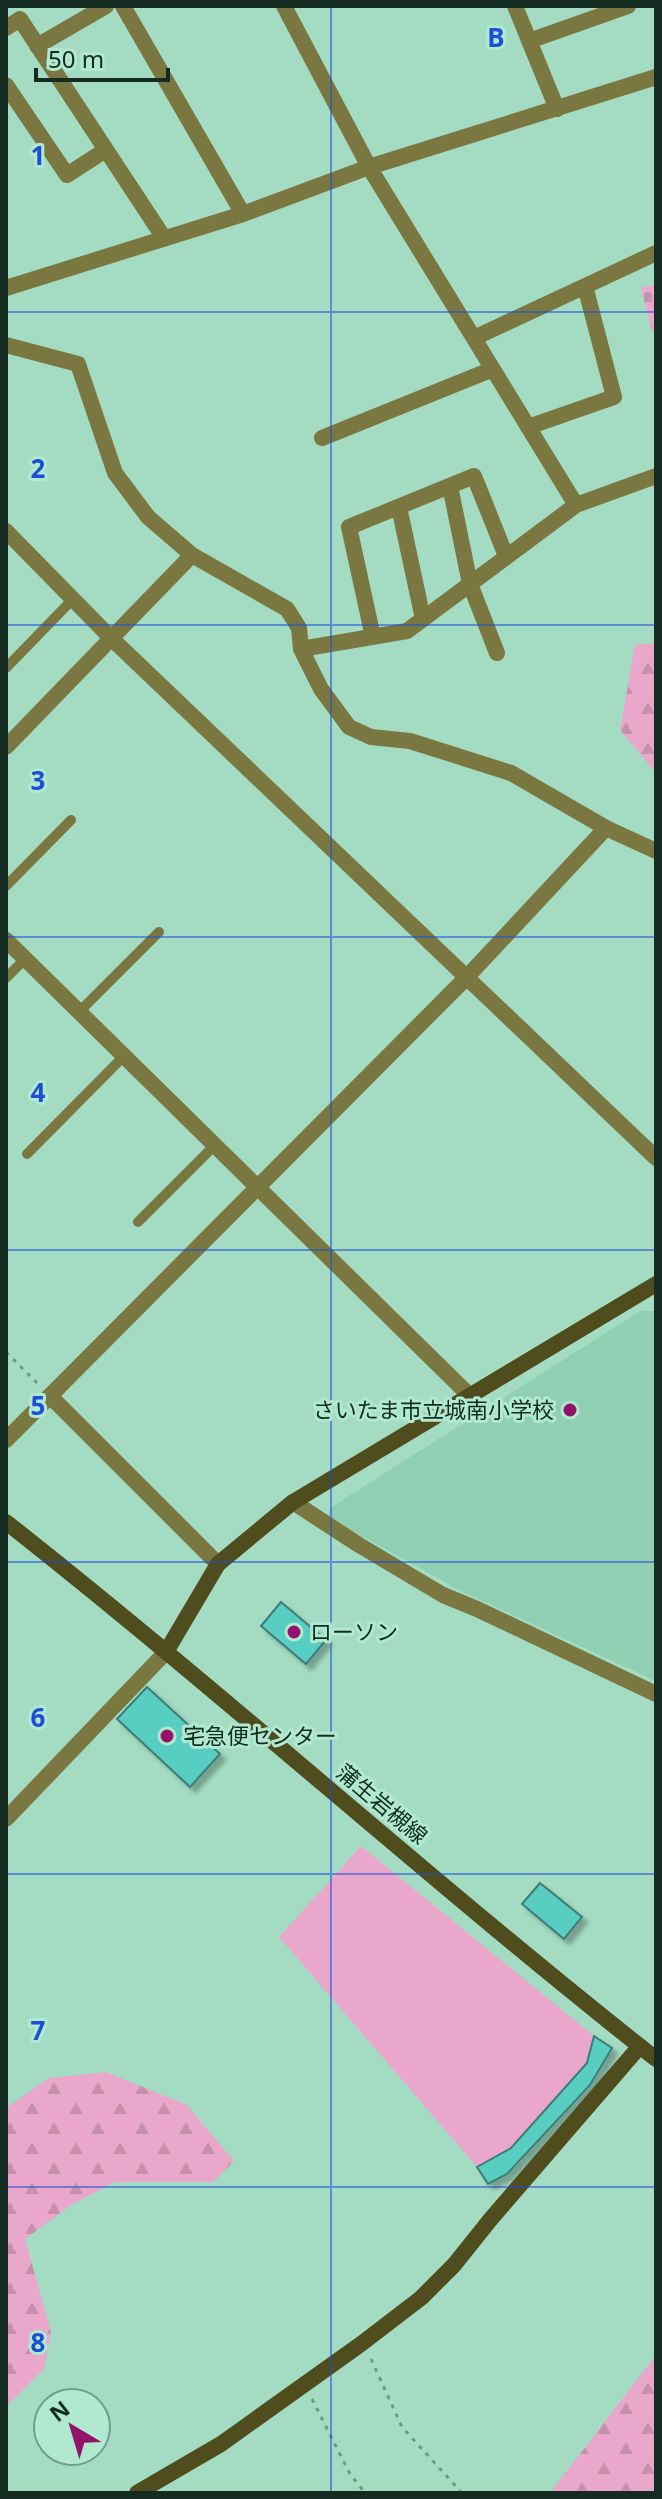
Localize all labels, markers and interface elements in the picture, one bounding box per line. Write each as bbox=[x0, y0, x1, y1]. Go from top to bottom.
text: B bbox=[487, 19, 505, 55]
scale bar bbox=[36, 32, 168, 82]
text: 50 m bbox=[48, 42, 104, 75]
text: 1 bbox=[31, 137, 45, 173]
text: 2 bbox=[31, 450, 46, 486]
text: 3 bbox=[31, 762, 45, 798]
text: 4 bbox=[31, 1074, 46, 1110]
text: 5 bbox=[31, 1387, 45, 1423]
place label: さいたま市立城南小学校 bbox=[313, 1394, 554, 1424]
marker: さいたま市立城南小学校 bbox=[561, 1401, 579, 1419]
place label: ローソン bbox=[310, 1616, 398, 1646]
marker: ローソン bbox=[285, 1623, 303, 1641]
text: 6 bbox=[31, 1699, 46, 1735]
place label: 宅急便センター bbox=[183, 1720, 337, 1750]
marker: 宅急便センター bbox=[158, 1727, 176, 1745]
street label: 蒲生岩槻線 bbox=[331, 1756, 434, 1850]
text: 7 bbox=[31, 2012, 46, 2048]
text: 8 bbox=[31, 2324, 45, 2360]
north arrow bbox=[32, 2387, 112, 2467]
text: N bbox=[43, 2393, 75, 2428]

